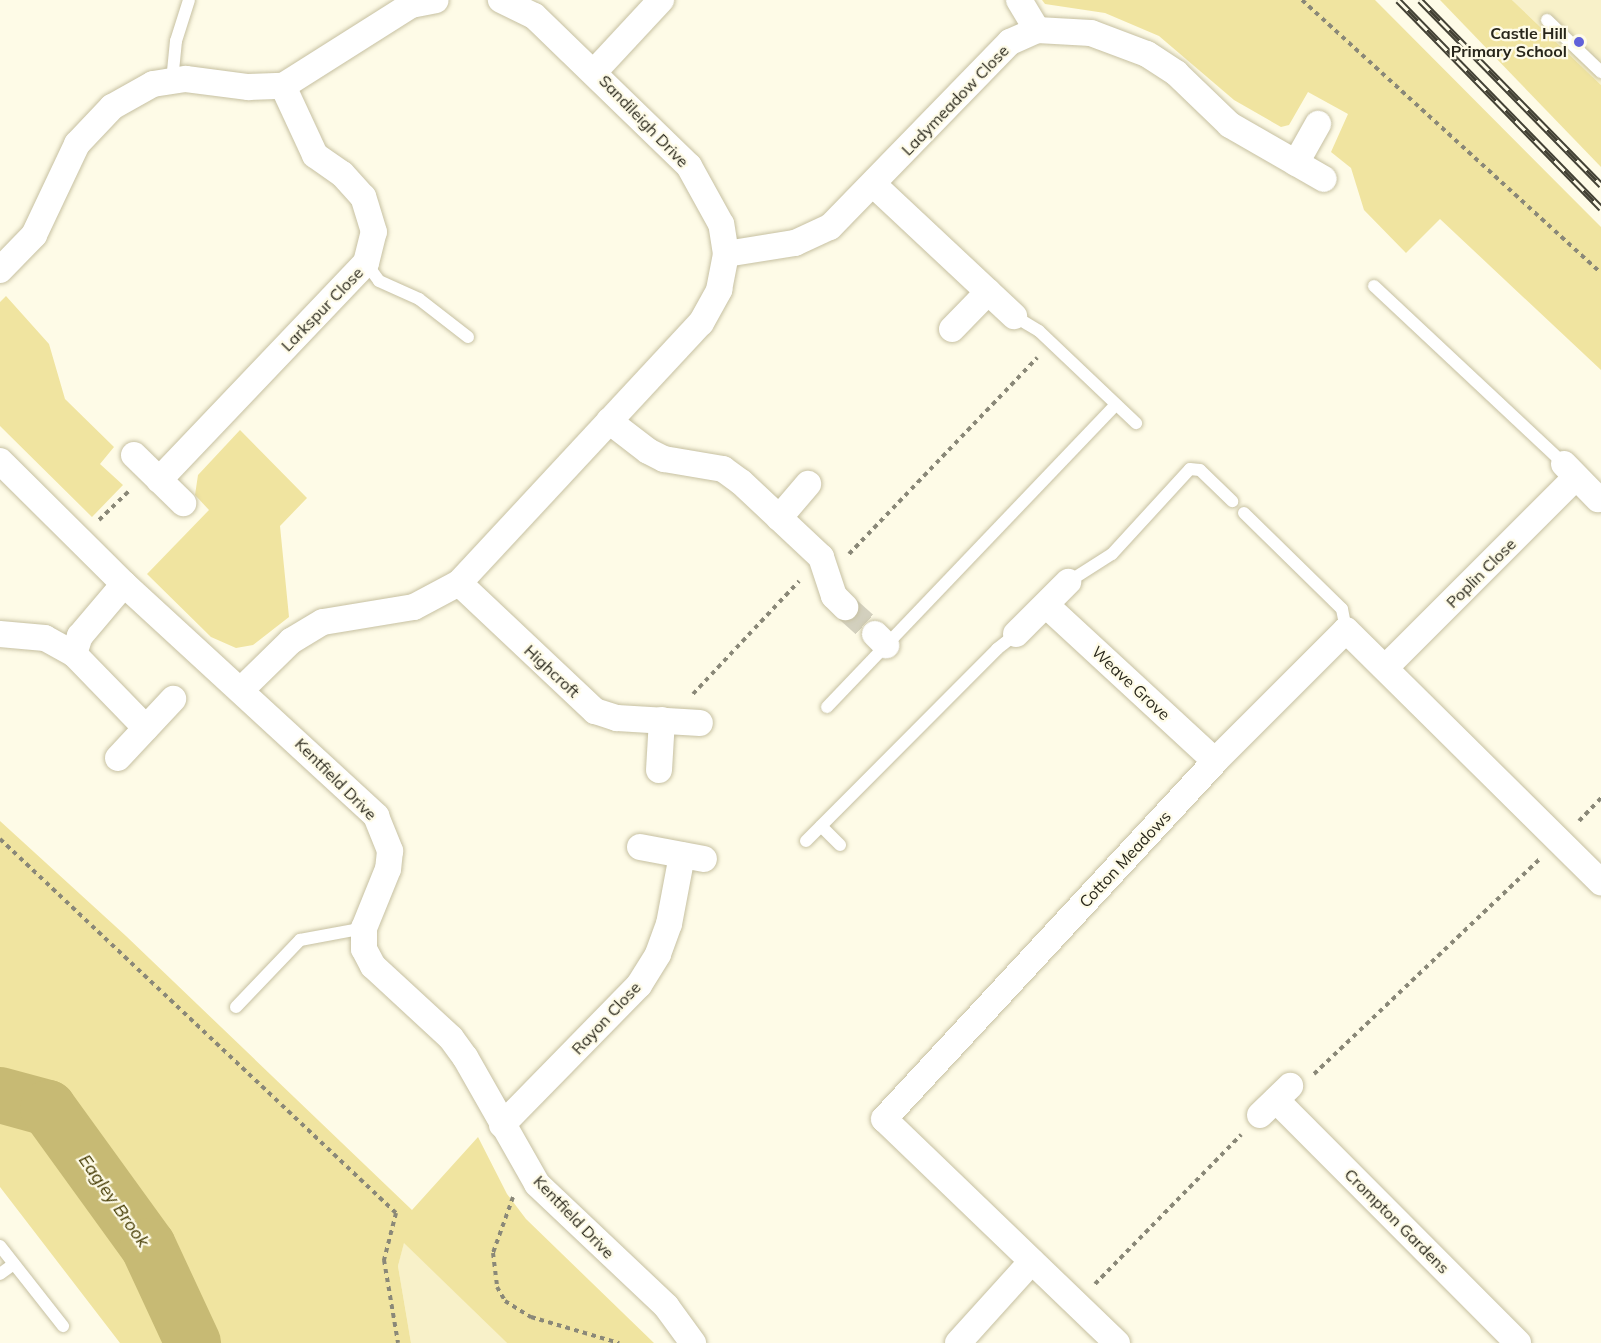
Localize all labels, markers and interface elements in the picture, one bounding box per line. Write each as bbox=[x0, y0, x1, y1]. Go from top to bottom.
place label: Castle Hill Primary School bbox=[1451, 23, 1567, 61]
marker: Castle Hill Primary School bbox=[1572, 35, 1586, 49]
street label: Ladymeadow Close bbox=[897, 41, 1013, 159]
street label: Sandileigh Drive bbox=[595, 71, 693, 171]
street label: Larkspur Close bbox=[277, 263, 367, 355]
street label: Poplin Close bbox=[1442, 534, 1520, 612]
street label: Highcroft bbox=[520, 641, 584, 701]
street label: Weave Grove bbox=[1088, 642, 1174, 724]
street label: Kentfield Drive bbox=[291, 734, 381, 824]
street label: Cotton Meadows bbox=[1075, 807, 1175, 911]
street label: Rayon Close bbox=[568, 978, 644, 1058]
water label: Eagley Brook bbox=[74, 1150, 154, 1252]
street label: Crompton Gardens bbox=[1341, 1165, 1453, 1277]
street label: Kentfield Drive bbox=[530, 1172, 618, 1262]

